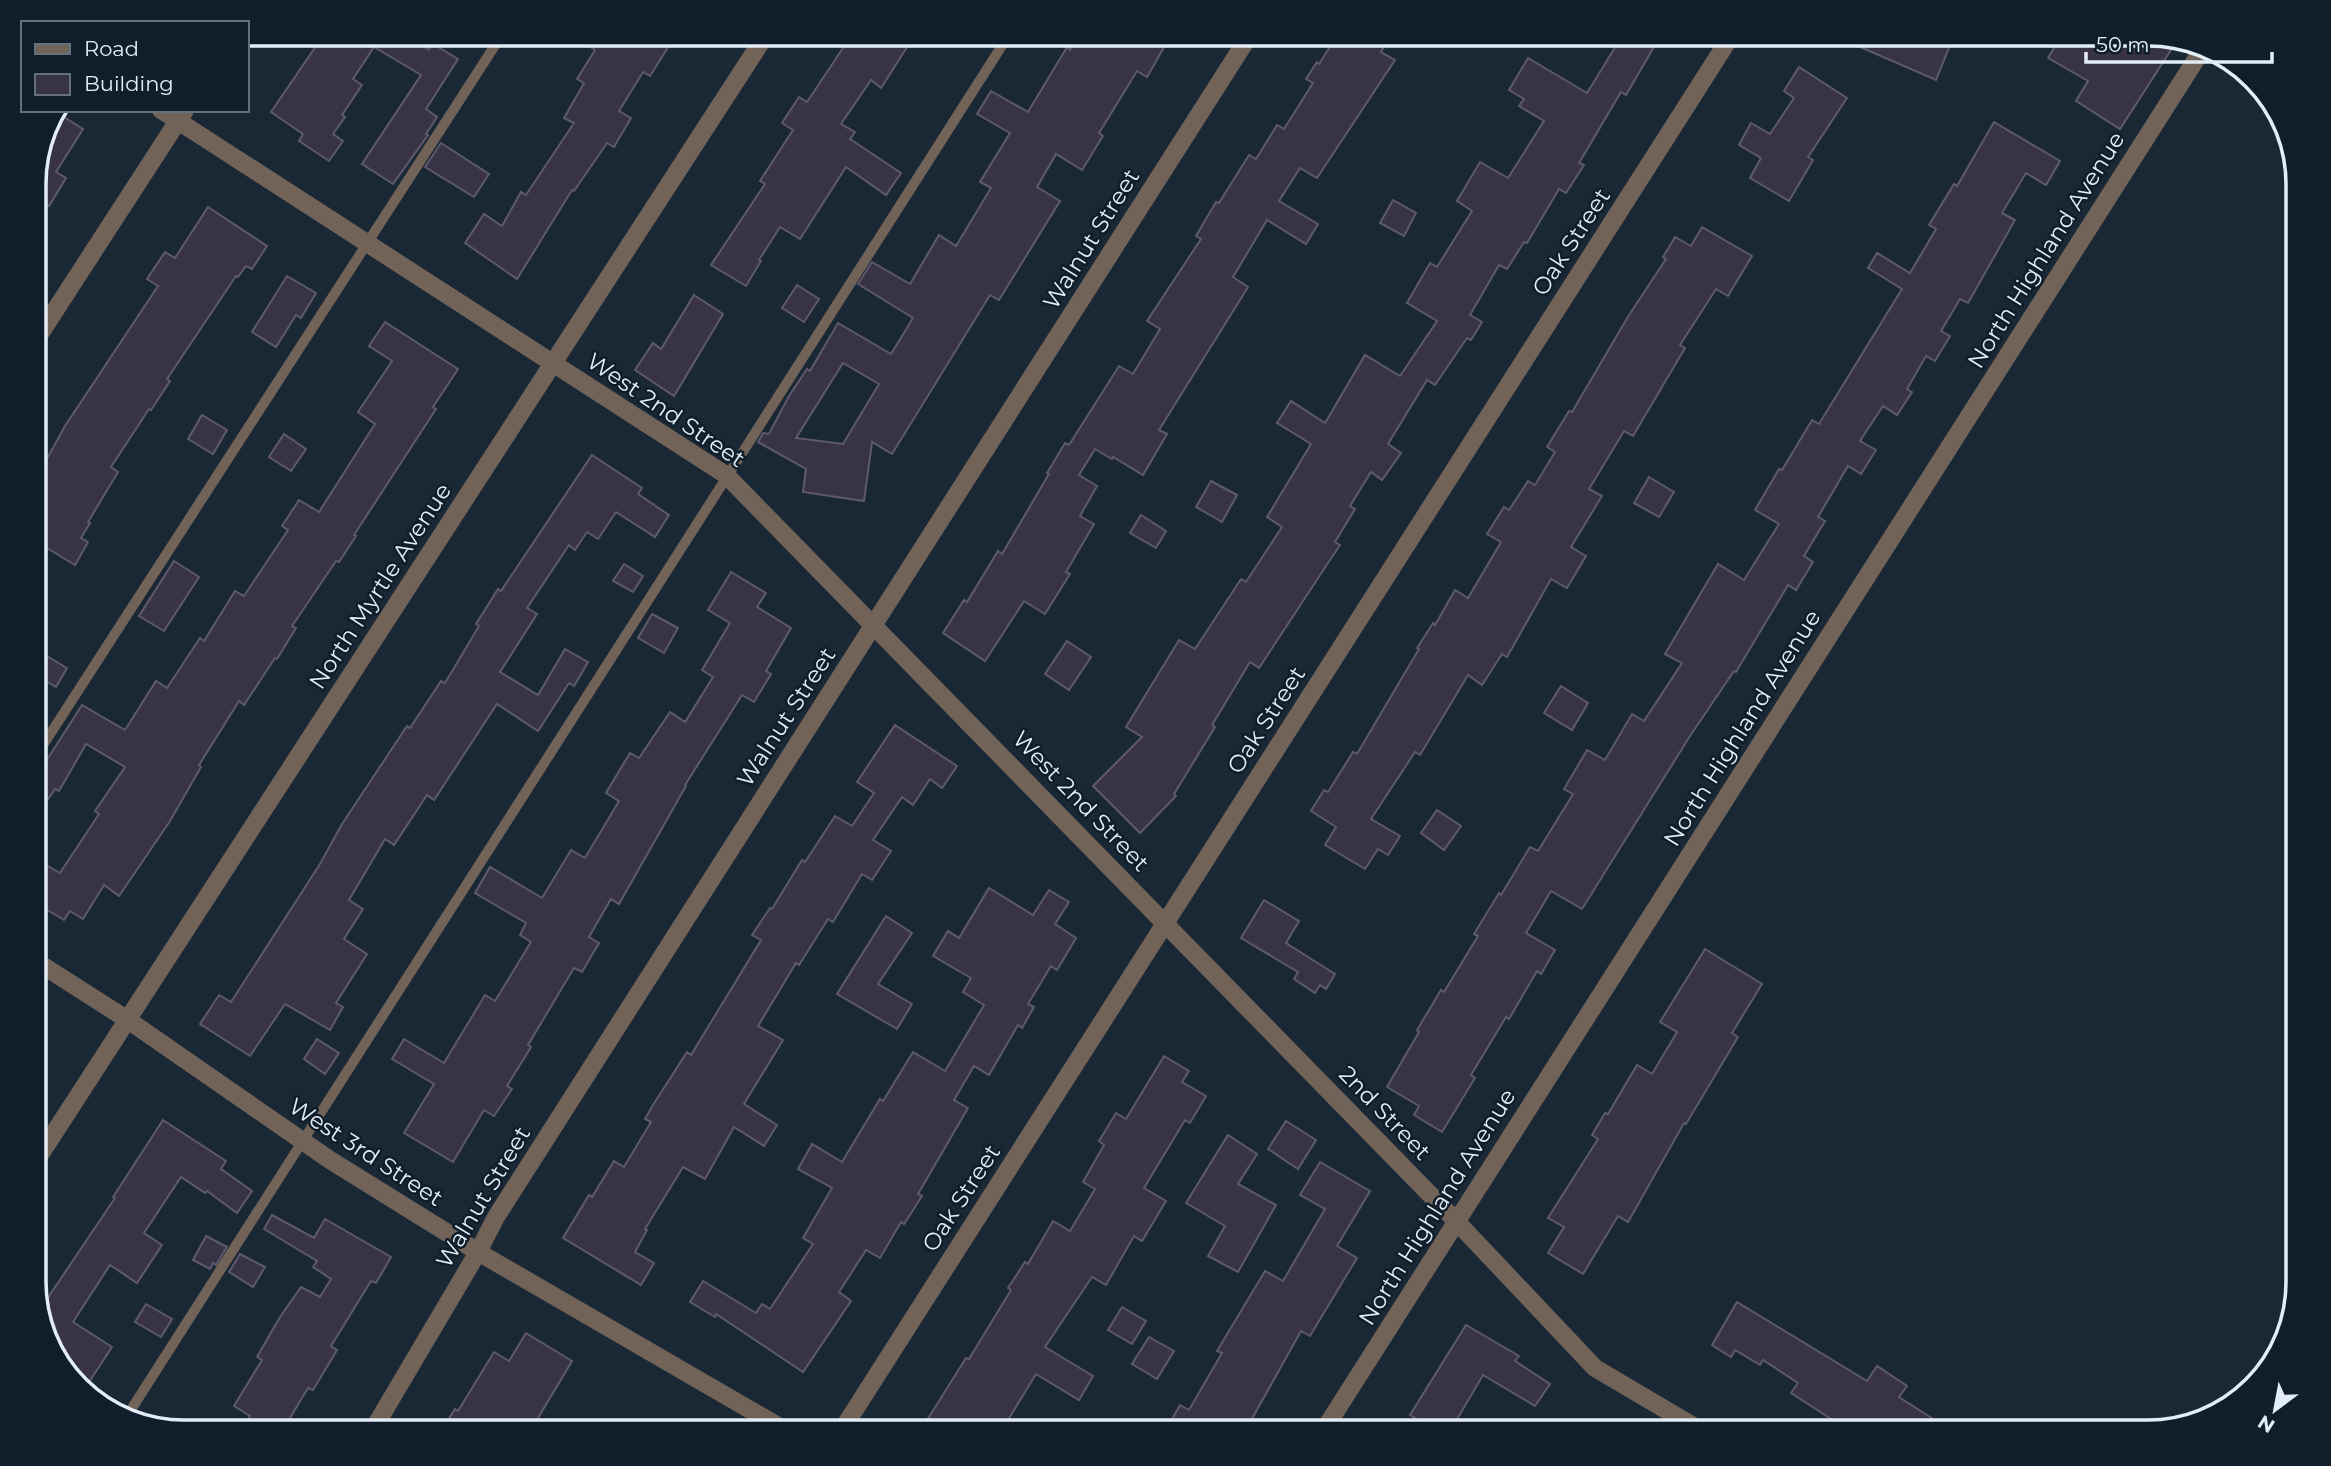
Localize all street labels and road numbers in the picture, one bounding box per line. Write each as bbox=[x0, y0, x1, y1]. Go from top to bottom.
street label: North Highland Avenue bbox=[1962, 127, 2130, 373]
street label: Walnut Street bbox=[1037, 164, 1145, 314]
street label: Oak Street bbox=[1526, 183, 1616, 301]
street label: West 2nd Street bbox=[582, 347, 750, 473]
street label: North Myrtle Avenue bbox=[303, 478, 457, 694]
street label: North Highland Avenue bbox=[1658, 605, 1826, 851]
street label: Walnut Street bbox=[731, 642, 841, 792]
street label: Oak Street bbox=[1221, 661, 1311, 779]
street label: West 2nd Street bbox=[1007, 725, 1155, 877]
street label: 2nd Street bbox=[1333, 1060, 1437, 1166]
street label: North Highland Avenue bbox=[1353, 1084, 1521, 1330]
street label: West 3rd Street bbox=[284, 1092, 448, 1212]
street label: Walnut Street bbox=[430, 1121, 536, 1273]
street label: Oak Street bbox=[916, 1139, 1006, 1257]

